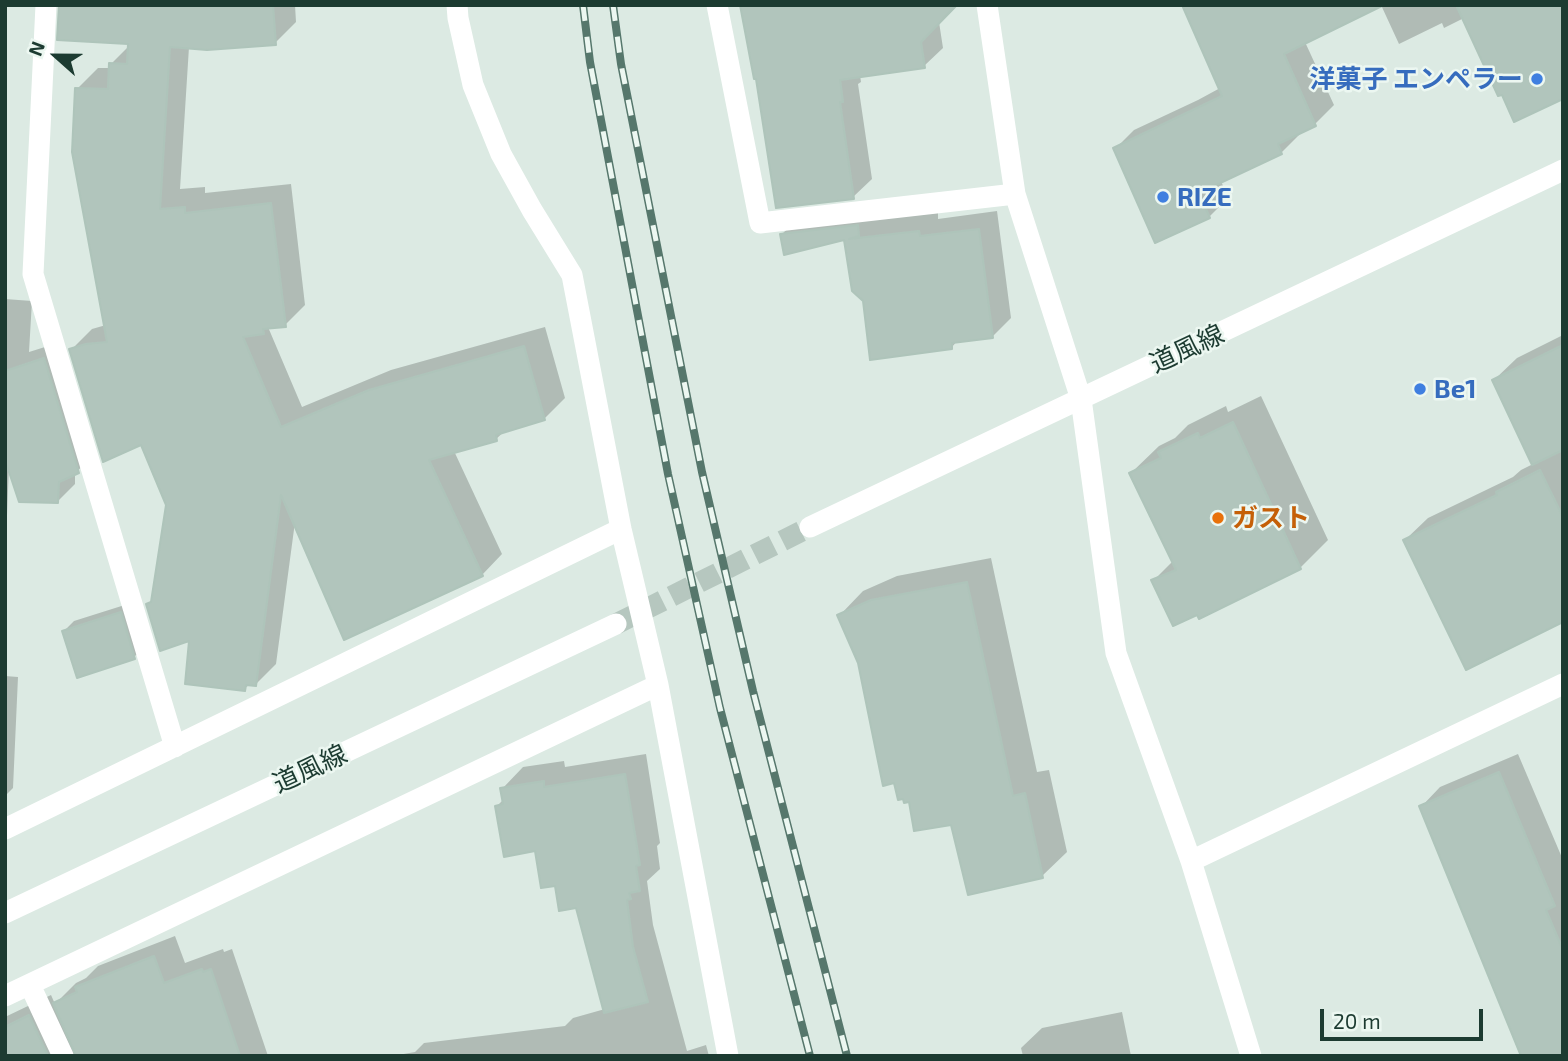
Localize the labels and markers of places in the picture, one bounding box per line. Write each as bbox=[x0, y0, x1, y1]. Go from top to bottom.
place label: 洋菓子 エンペラー bbox=[1309, 63, 1523, 95]
marker: 洋菓子 エンペラー bbox=[1529, 71, 1545, 87]
place label: RIZE bbox=[1177, 181, 1232, 213]
marker: RIZE bbox=[1155, 189, 1171, 205]
place label: Be1 bbox=[1434, 373, 1477, 405]
marker: Be1 bbox=[1412, 381, 1428, 397]
place label: ガスト bbox=[1232, 502, 1310, 534]
marker: ガスト bbox=[1210, 510, 1226, 526]

